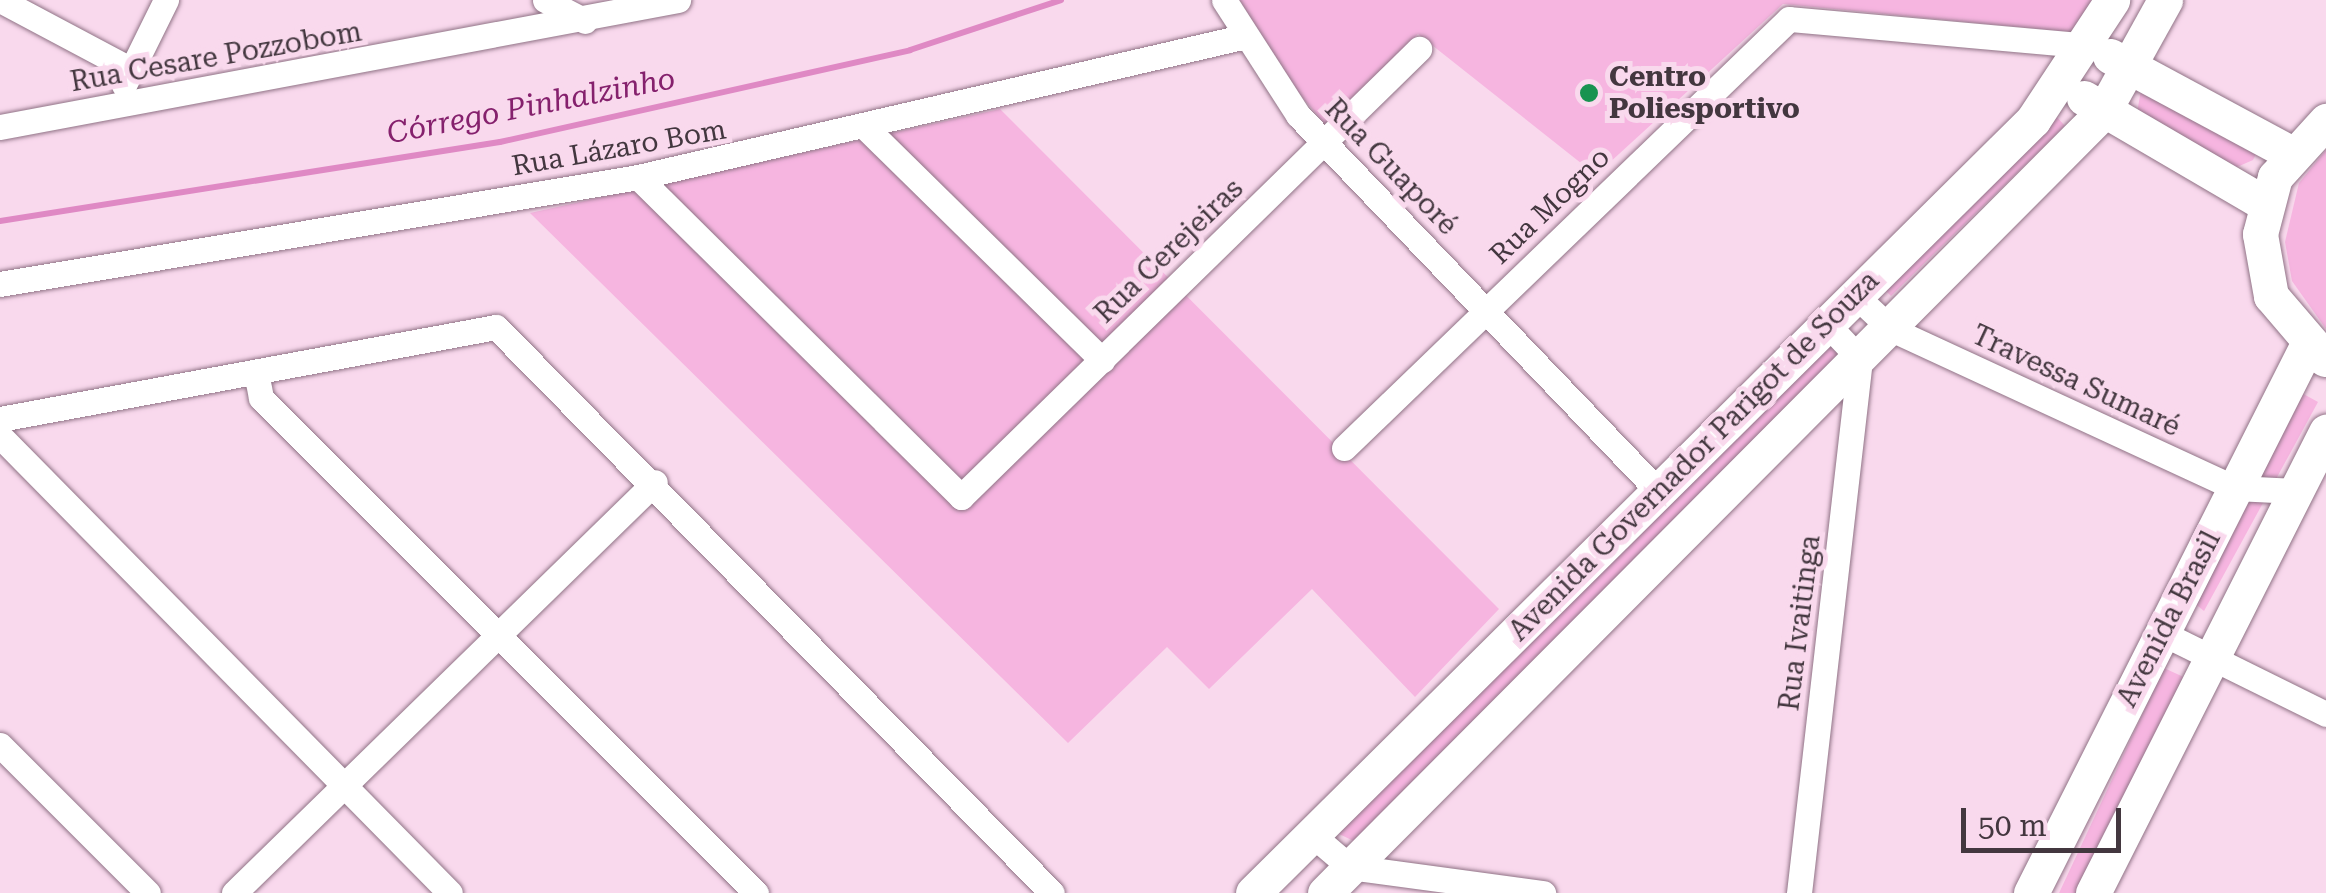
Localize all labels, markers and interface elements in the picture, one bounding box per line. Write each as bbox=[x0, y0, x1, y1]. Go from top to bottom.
street label: Rua Cesare Pozzobom bbox=[68, 15, 364, 99]
water label: Córrego Pinhalzinho bbox=[384, 60, 678, 152]
place label: Centro Poliesportivo bbox=[1609, 60, 1800, 126]
marker: Centro Poliesportivo bbox=[1578, 82, 1600, 104]
street label: Rua Guaporé bbox=[1318, 92, 1464, 242]
street label: Rua Lázaro Bom bbox=[509, 113, 729, 183]
street label: Rua Mogno bbox=[1483, 141, 1617, 271]
street label: Rua Cerejeiras bbox=[1088, 172, 1250, 330]
street label: Avenida Governador Parigot de Souza bbox=[1502, 264, 1886, 648]
street label: Travessa Sumaré bbox=[1966, 318, 2186, 444]
street label: Avenida Brasil bbox=[2110, 525, 2228, 713]
street label: Rua Ivaitinga bbox=[1773, 533, 1827, 713]
scale bar bbox=[1966, 788, 2126, 850]
text: 50 m bbox=[1978, 808, 2047, 843]

